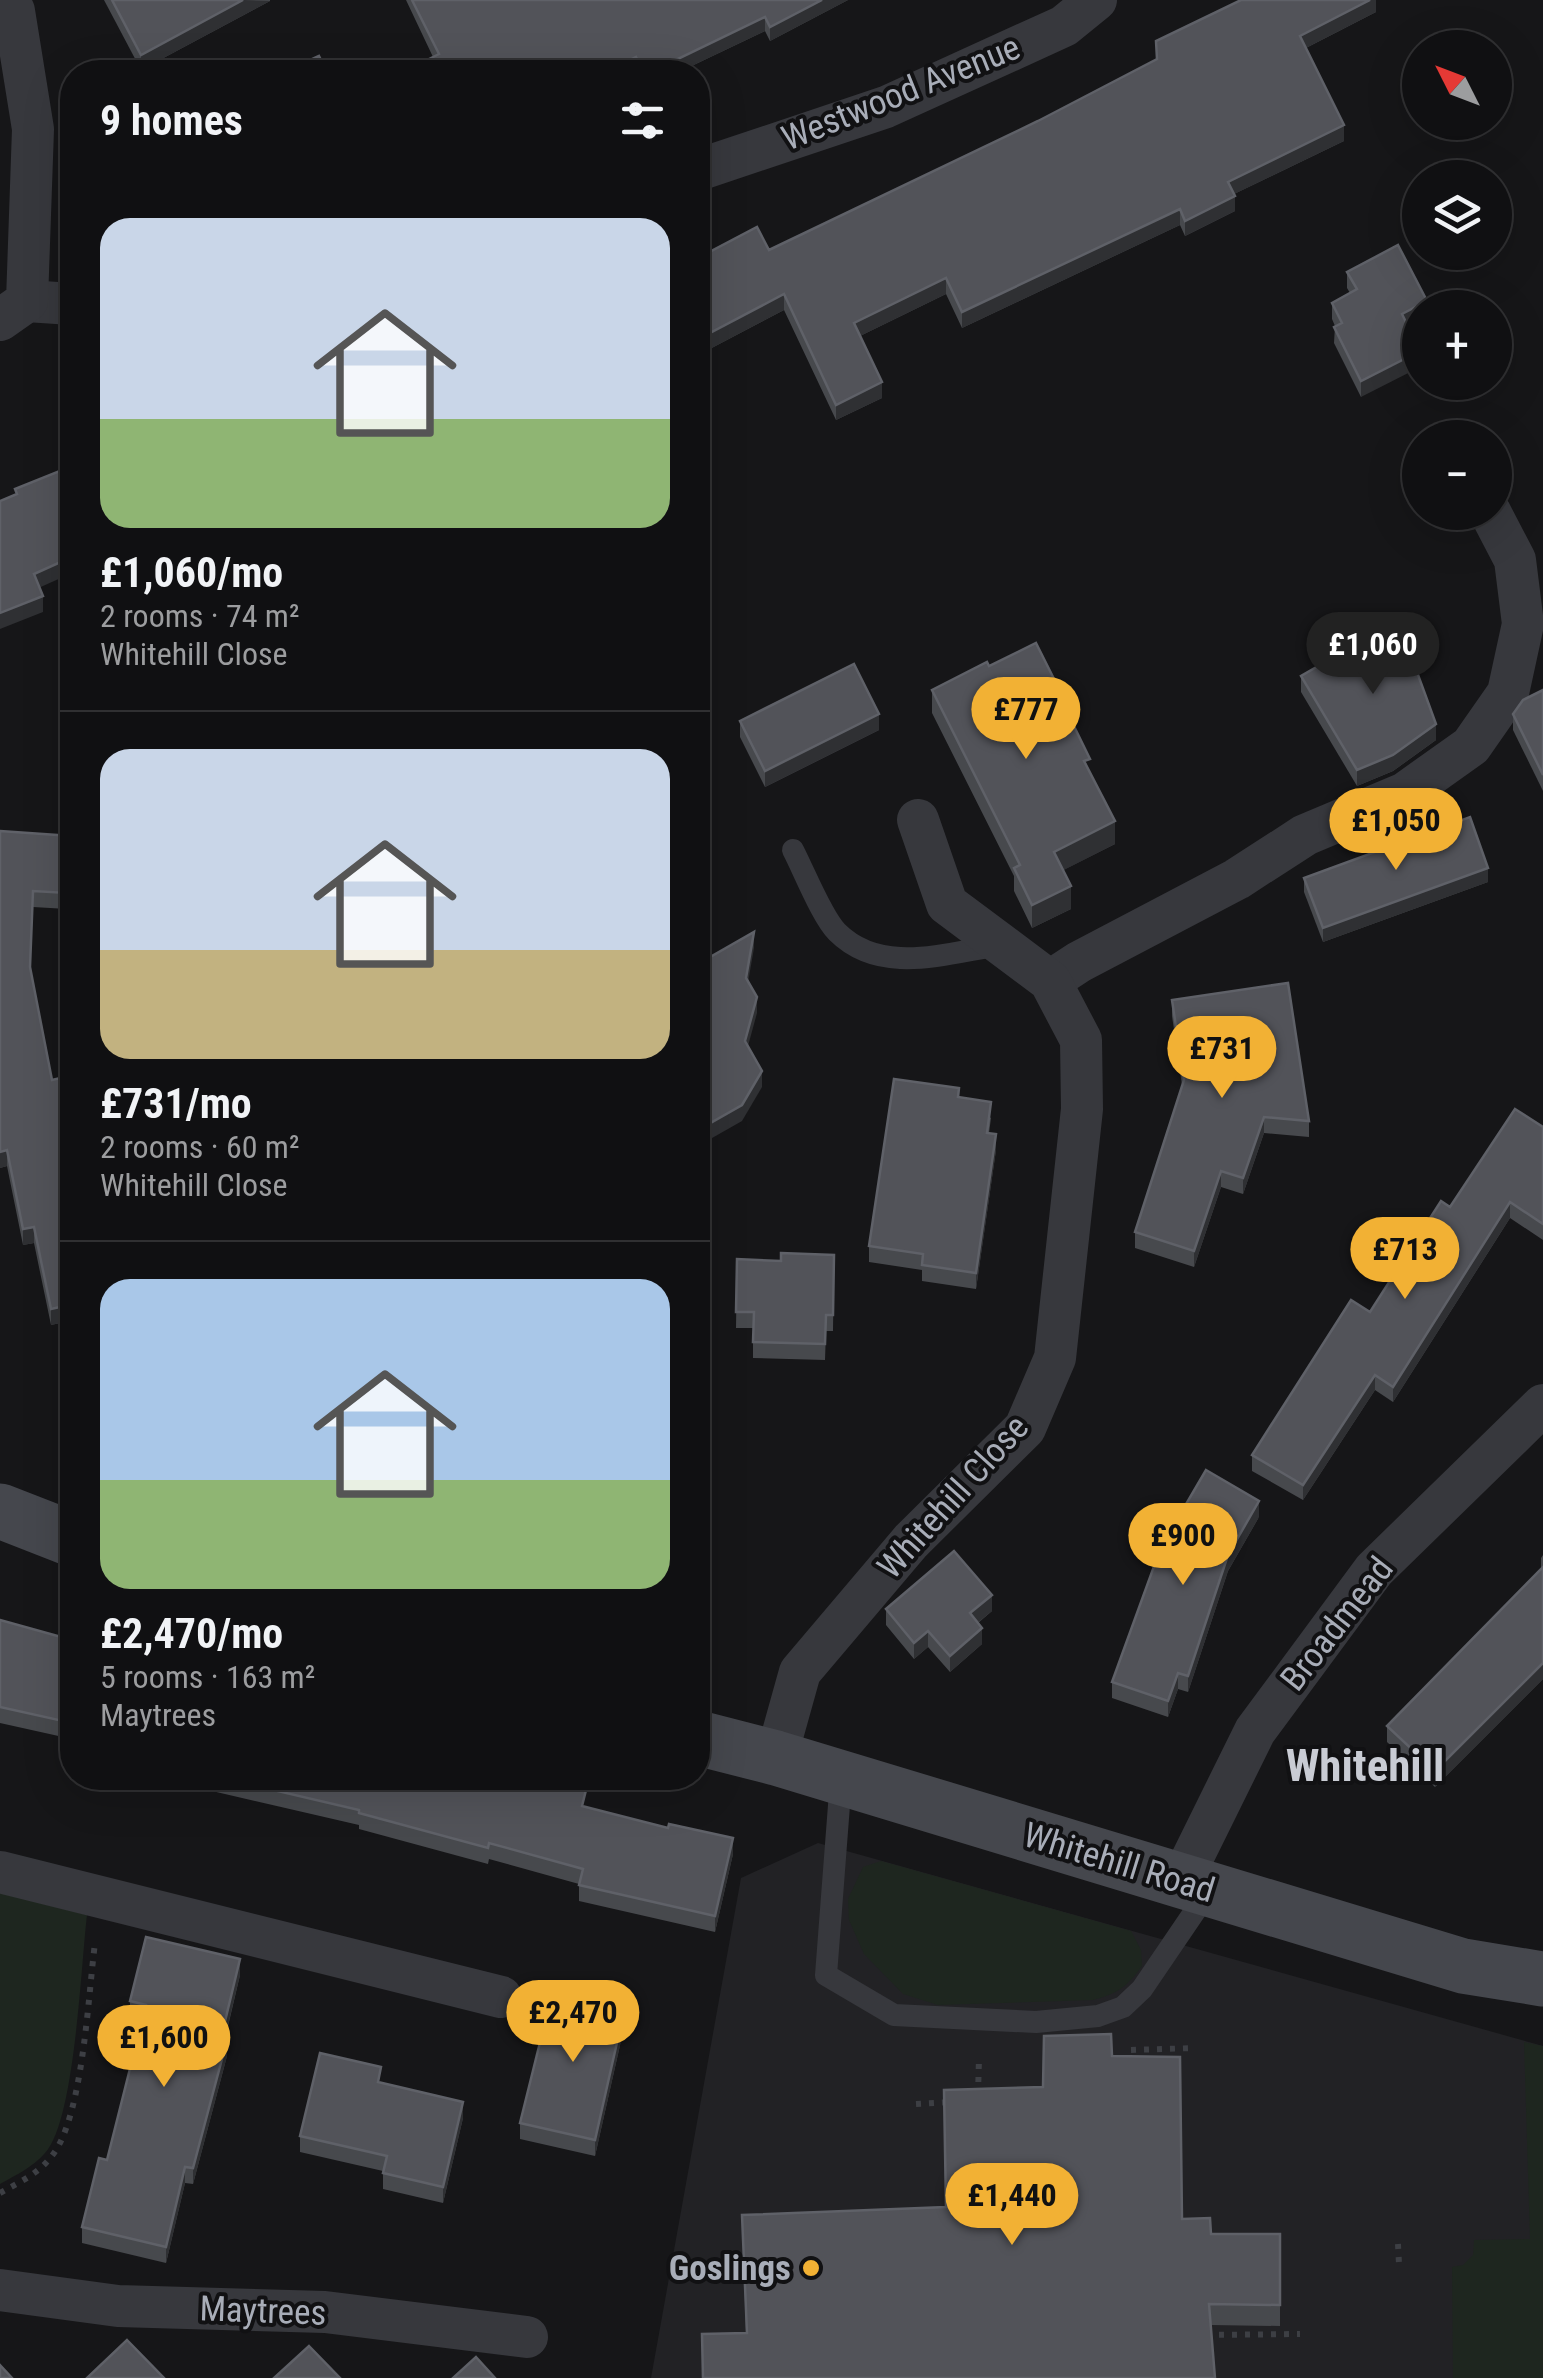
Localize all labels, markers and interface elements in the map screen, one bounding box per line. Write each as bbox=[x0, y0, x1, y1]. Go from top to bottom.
street label: Westwood Avenue bbox=[776, 27, 1026, 159]
north arrow bbox=[1402, 30, 1512, 140]
map controls bbox=[1402, 30, 1512, 530]
icon: filters bbox=[615, 93, 670, 148]
text: 9 homes bbox=[100, 96, 243, 145]
button: layers bbox=[1402, 160, 1512, 270]
icon: home bbox=[295, 283, 475, 463]
button: + bbox=[1402, 290, 1512, 400]
button: − bbox=[1402, 420, 1512, 530]
text: £1,060/mo bbox=[100, 548, 283, 597]
text: 2 rooms · 74 m² bbox=[100, 597, 299, 635]
pin: £1,060 bbox=[1292, 612, 1454, 697]
text: £1,060 bbox=[1328, 625, 1418, 663]
text: Whitehill Close bbox=[100, 635, 288, 673]
pin: £777 bbox=[967, 677, 1085, 762]
text: £777 bbox=[993, 690, 1059, 728]
pin: £1,050 bbox=[1315, 788, 1477, 873]
text: £1,050 bbox=[1351, 801, 1441, 839]
icon: home bbox=[295, 814, 475, 994]
pin: £731 bbox=[1163, 1016, 1281, 1101]
text: £731 bbox=[1189, 1029, 1255, 1067]
text: £731/mo bbox=[100, 1079, 252, 1128]
text: 2 rooms · 60 m² bbox=[100, 1128, 299, 1166]
text: Whitehill Close bbox=[100, 1166, 288, 1204]
pin: £713 bbox=[1346, 1217, 1464, 1302]
text: £713 bbox=[1372, 1230, 1438, 1268]
icon: home bbox=[295, 1344, 475, 1524]
street label: Whitehill Close bbox=[869, 1407, 1037, 1587]
pin: £900 bbox=[1124, 1503, 1242, 1588]
text: £900 bbox=[1150, 1516, 1216, 1554]
street label: Broadmead bbox=[1272, 1549, 1402, 1699]
text: £2,470/mo bbox=[100, 1609, 283, 1658]
text: 5 rooms · 163 m² bbox=[100, 1658, 315, 1696]
text: Maytrees bbox=[100, 1696, 216, 1734]
district label: Whitehill bbox=[1286, 1739, 1444, 1792]
street label: Whitehill Road bbox=[1018, 1814, 1220, 1912]
pin: £2,470 bbox=[492, 1980, 654, 2065]
text: £2,470 bbox=[528, 1993, 618, 2031]
pin: £1,600 bbox=[83, 2005, 245, 2090]
text: £1,600 bbox=[119, 2018, 209, 2056]
pin: £1,440 bbox=[931, 2163, 1093, 2248]
text: £1,440 bbox=[967, 2176, 1057, 2214]
place label: Goslings bbox=[669, 2248, 791, 2289]
marker: Goslings bbox=[800, 2257, 822, 2279]
street label: Maytrees bbox=[199, 2288, 327, 2334]

